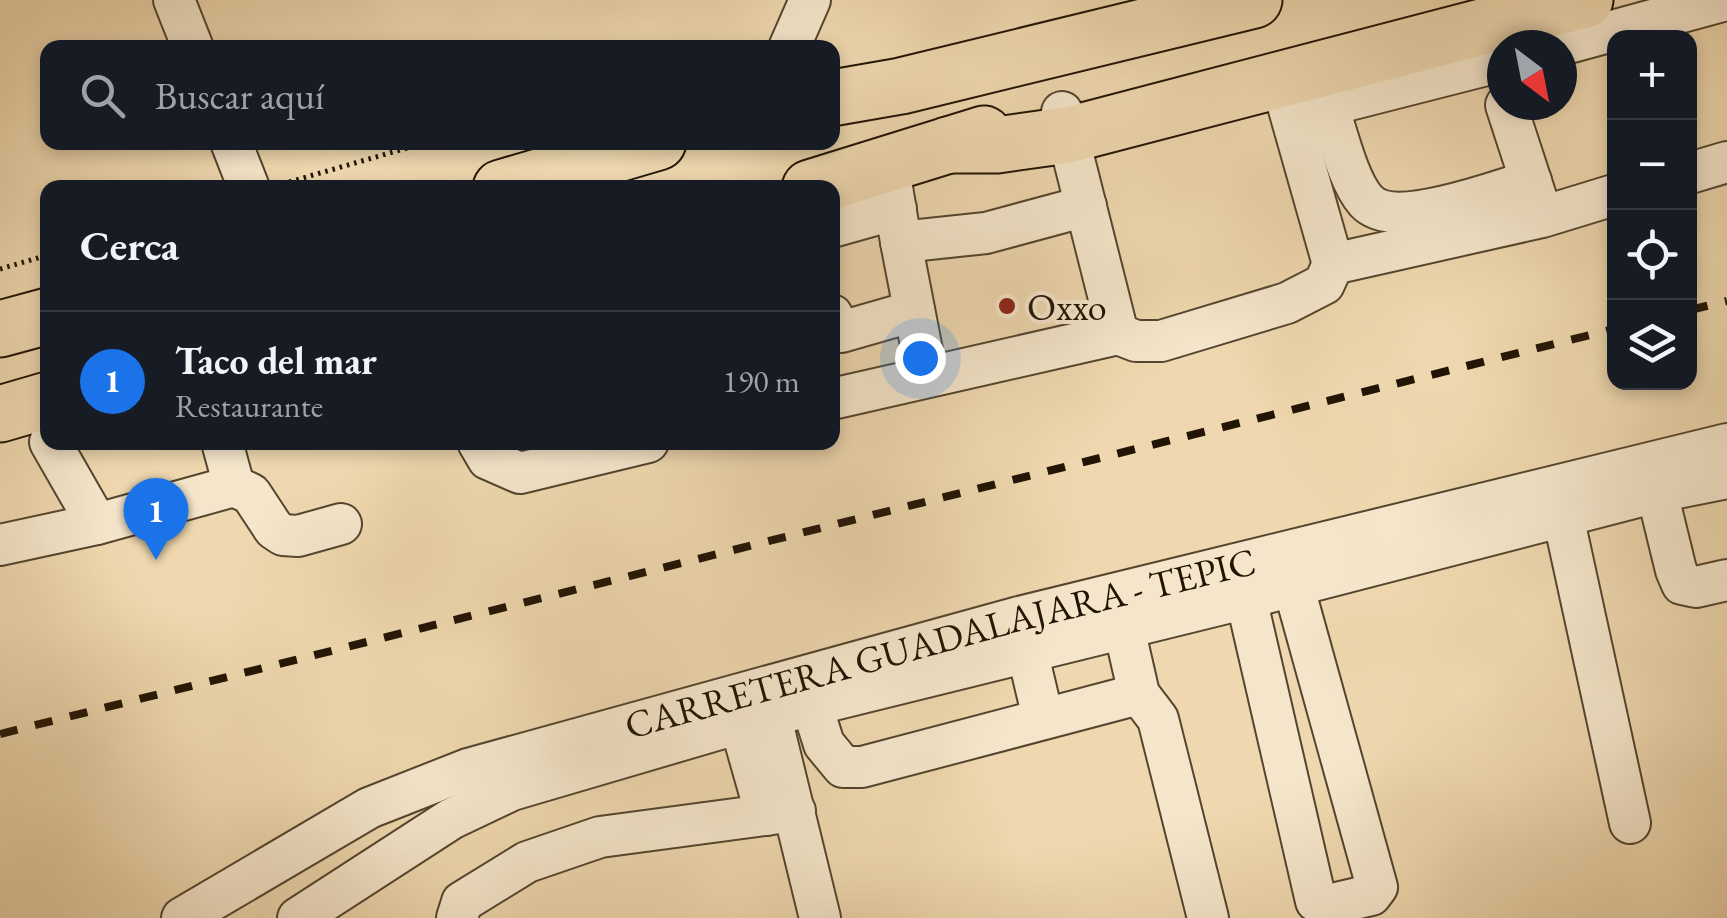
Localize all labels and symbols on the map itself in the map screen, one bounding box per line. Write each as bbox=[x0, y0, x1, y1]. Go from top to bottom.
north arrow bbox=[1487, 30, 1577, 120]
place label: Oxxo bbox=[1027, 282, 1107, 331]
marker: Oxxo bbox=[996, 295, 1018, 317]
your location bbox=[895, 333, 946, 384]
pin: 1 bbox=[124, 478, 188, 560]
street label: CARRETERA GUADALAJARA - TEPIC bbox=[619, 536, 1260, 749]

